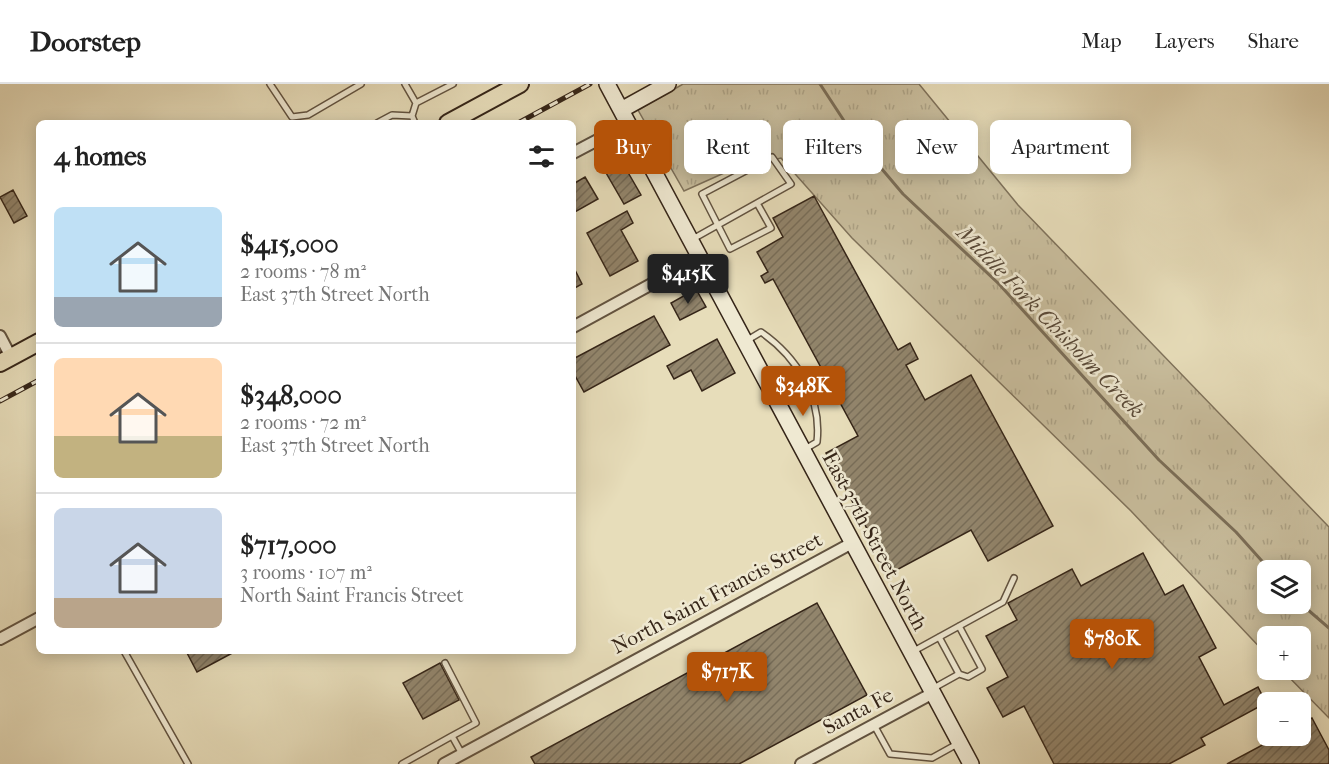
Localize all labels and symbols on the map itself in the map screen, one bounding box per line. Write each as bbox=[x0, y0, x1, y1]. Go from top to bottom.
water label: Middle Fork Chisholm Creek bbox=[950, 219, 1149, 423]
pin: $415K bbox=[646, 254, 730, 305]
pin: $348K bbox=[761, 366, 845, 417]
street label: East 37th Street North bbox=[818, 447, 932, 635]
street label: North Saint Francis Street bbox=[608, 527, 827, 659]
pin: $780K bbox=[1070, 619, 1154, 670]
pin: $717K bbox=[685, 652, 769, 703]
street label: Santa Fe bbox=[819, 683, 897, 739]

